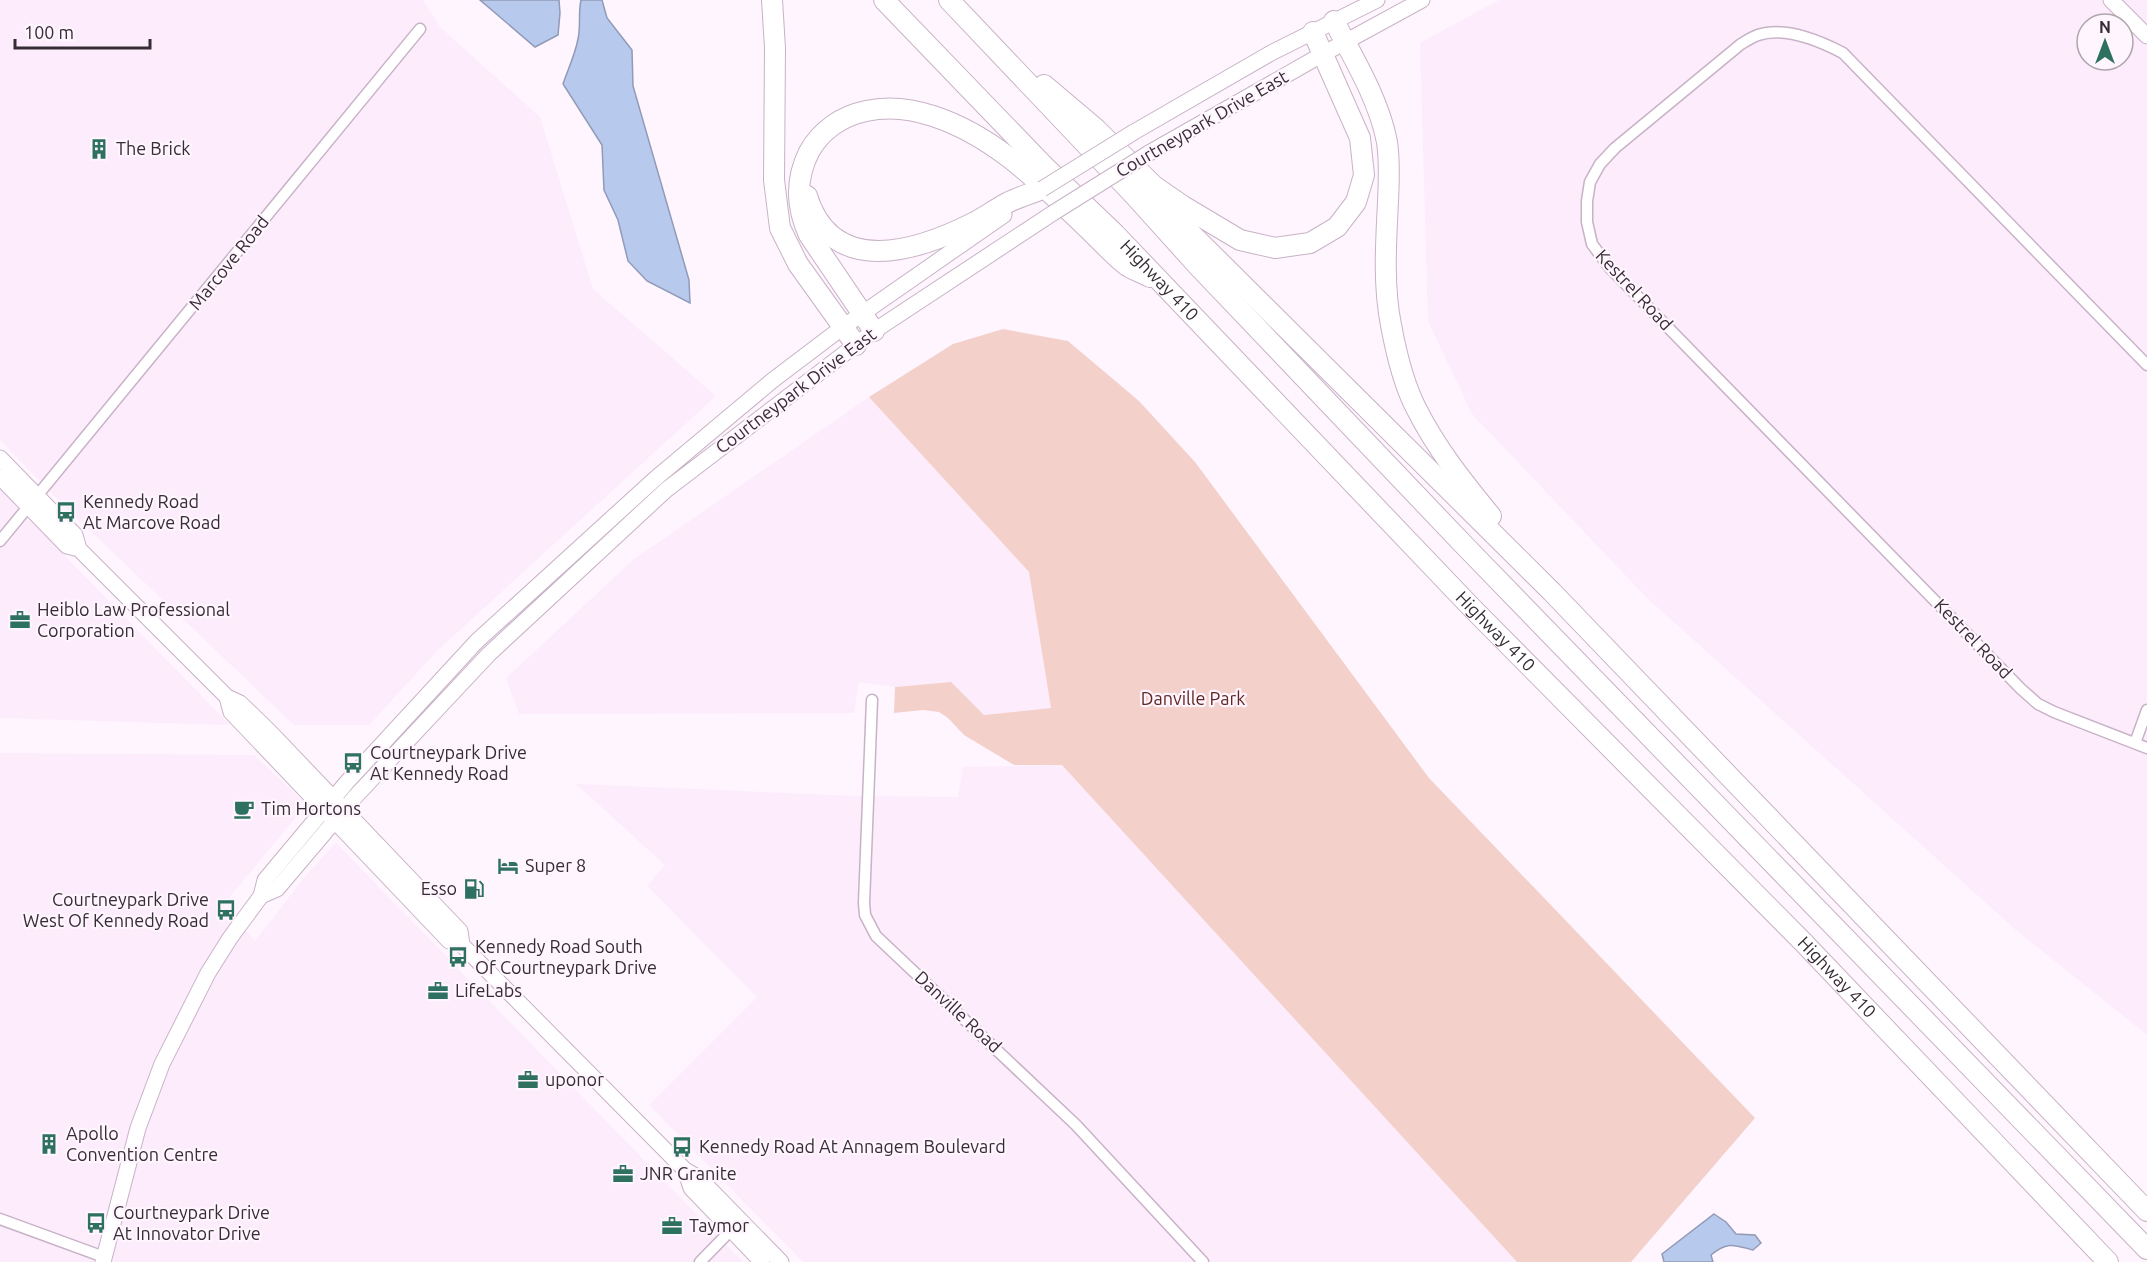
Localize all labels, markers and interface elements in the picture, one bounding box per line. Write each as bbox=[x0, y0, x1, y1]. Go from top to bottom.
scale bar bbox=[15, 12, 150, 50]
north arrow bbox=[2075, 12, 2135, 72]
text: N bbox=[2099, 18, 2111, 36]
text: 100 m bbox=[24, 22, 74, 42]
street label: Courtneypark Drive East bbox=[1112, 66, 1291, 181]
building icon: The Brick bbox=[87, 137, 111, 161]
place label: The Brick bbox=[116, 138, 190, 158]
street label: Marcove Road bbox=[184, 211, 272, 313]
street label: Highway 410 bbox=[1117, 235, 1203, 324]
street label: Kestrel Road bbox=[1592, 245, 1677, 334]
street label: Courtneypark Drive East bbox=[711, 323, 879, 457]
place label: Kennedy Road At Marcove Road bbox=[83, 491, 221, 532]
bus stop icon: Kennedy Road At Marcove Road bbox=[54, 500, 78, 524]
street label: Highway 410 bbox=[1452, 587, 1540, 675]
street label: Kestrel Road bbox=[1931, 594, 2017, 682]
place label: Heiblo Law Professional Corporation bbox=[37, 599, 230, 640]
office icon: Heiblo Law Professional Corporation bbox=[8, 608, 32, 632]
park label: Danville Park bbox=[1141, 688, 1245, 708]
place label: Courtneypark Drive At Kennedy Road bbox=[370, 742, 527, 783]
bus stop icon: Courtneypark Drive At Kennedy Road bbox=[341, 751, 365, 775]
cafe icon: Tim Hortons bbox=[232, 797, 256, 821]
place label: Tim Hortons bbox=[261, 798, 361, 818]
hotel icon: Super 8 bbox=[496, 854, 520, 878]
place label: Super 8 bbox=[525, 855, 586, 875]
fuel station icon: Esso bbox=[462, 877, 486, 901]
place label: Esso bbox=[421, 878, 457, 898]
place label: Courtneypark Drive West Of Kennedy Road bbox=[23, 889, 209, 930]
bus stop icon: Courtneypark Drive West Of Kennedy Road bbox=[214, 898, 238, 922]
street label: Highway 410 bbox=[1794, 932, 1881, 1021]
place label: Kennedy Road South Of Courtneypark Drive bbox=[475, 936, 657, 977]
bus stop icon: Kennedy Road South Of Courtneypark Drive bbox=[446, 945, 470, 969]
street label: Danville Road bbox=[912, 966, 1006, 1056]
office icon: LifeLabs bbox=[426, 979, 450, 1003]
place label: LifeLabs bbox=[455, 980, 522, 1000]
office icon: uponor bbox=[516, 1068, 540, 1092]
place label: uponor bbox=[545, 1069, 604, 1089]
place label: Apollo Convention Centre bbox=[66, 1123, 218, 1164]
building icon: Apollo Convention Centre bbox=[37, 1132, 61, 1156]
bus stop icon: Kennedy Road At Annagem Boulevard bbox=[670, 1135, 694, 1159]
place label: Kennedy Road At Annagem Boulevard bbox=[699, 1136, 1006, 1156]
office icon: JNR Granite bbox=[611, 1162, 635, 1186]
place label: JNR Granite bbox=[640, 1163, 737, 1183]
place label: Courtneypark Drive At Innovator Drive bbox=[113, 1202, 270, 1243]
bus stop icon: Courtneypark Drive At Innovator Drive bbox=[84, 1211, 108, 1235]
office icon: Taymor bbox=[660, 1214, 684, 1238]
place label: Taymor bbox=[689, 1215, 749, 1235]

